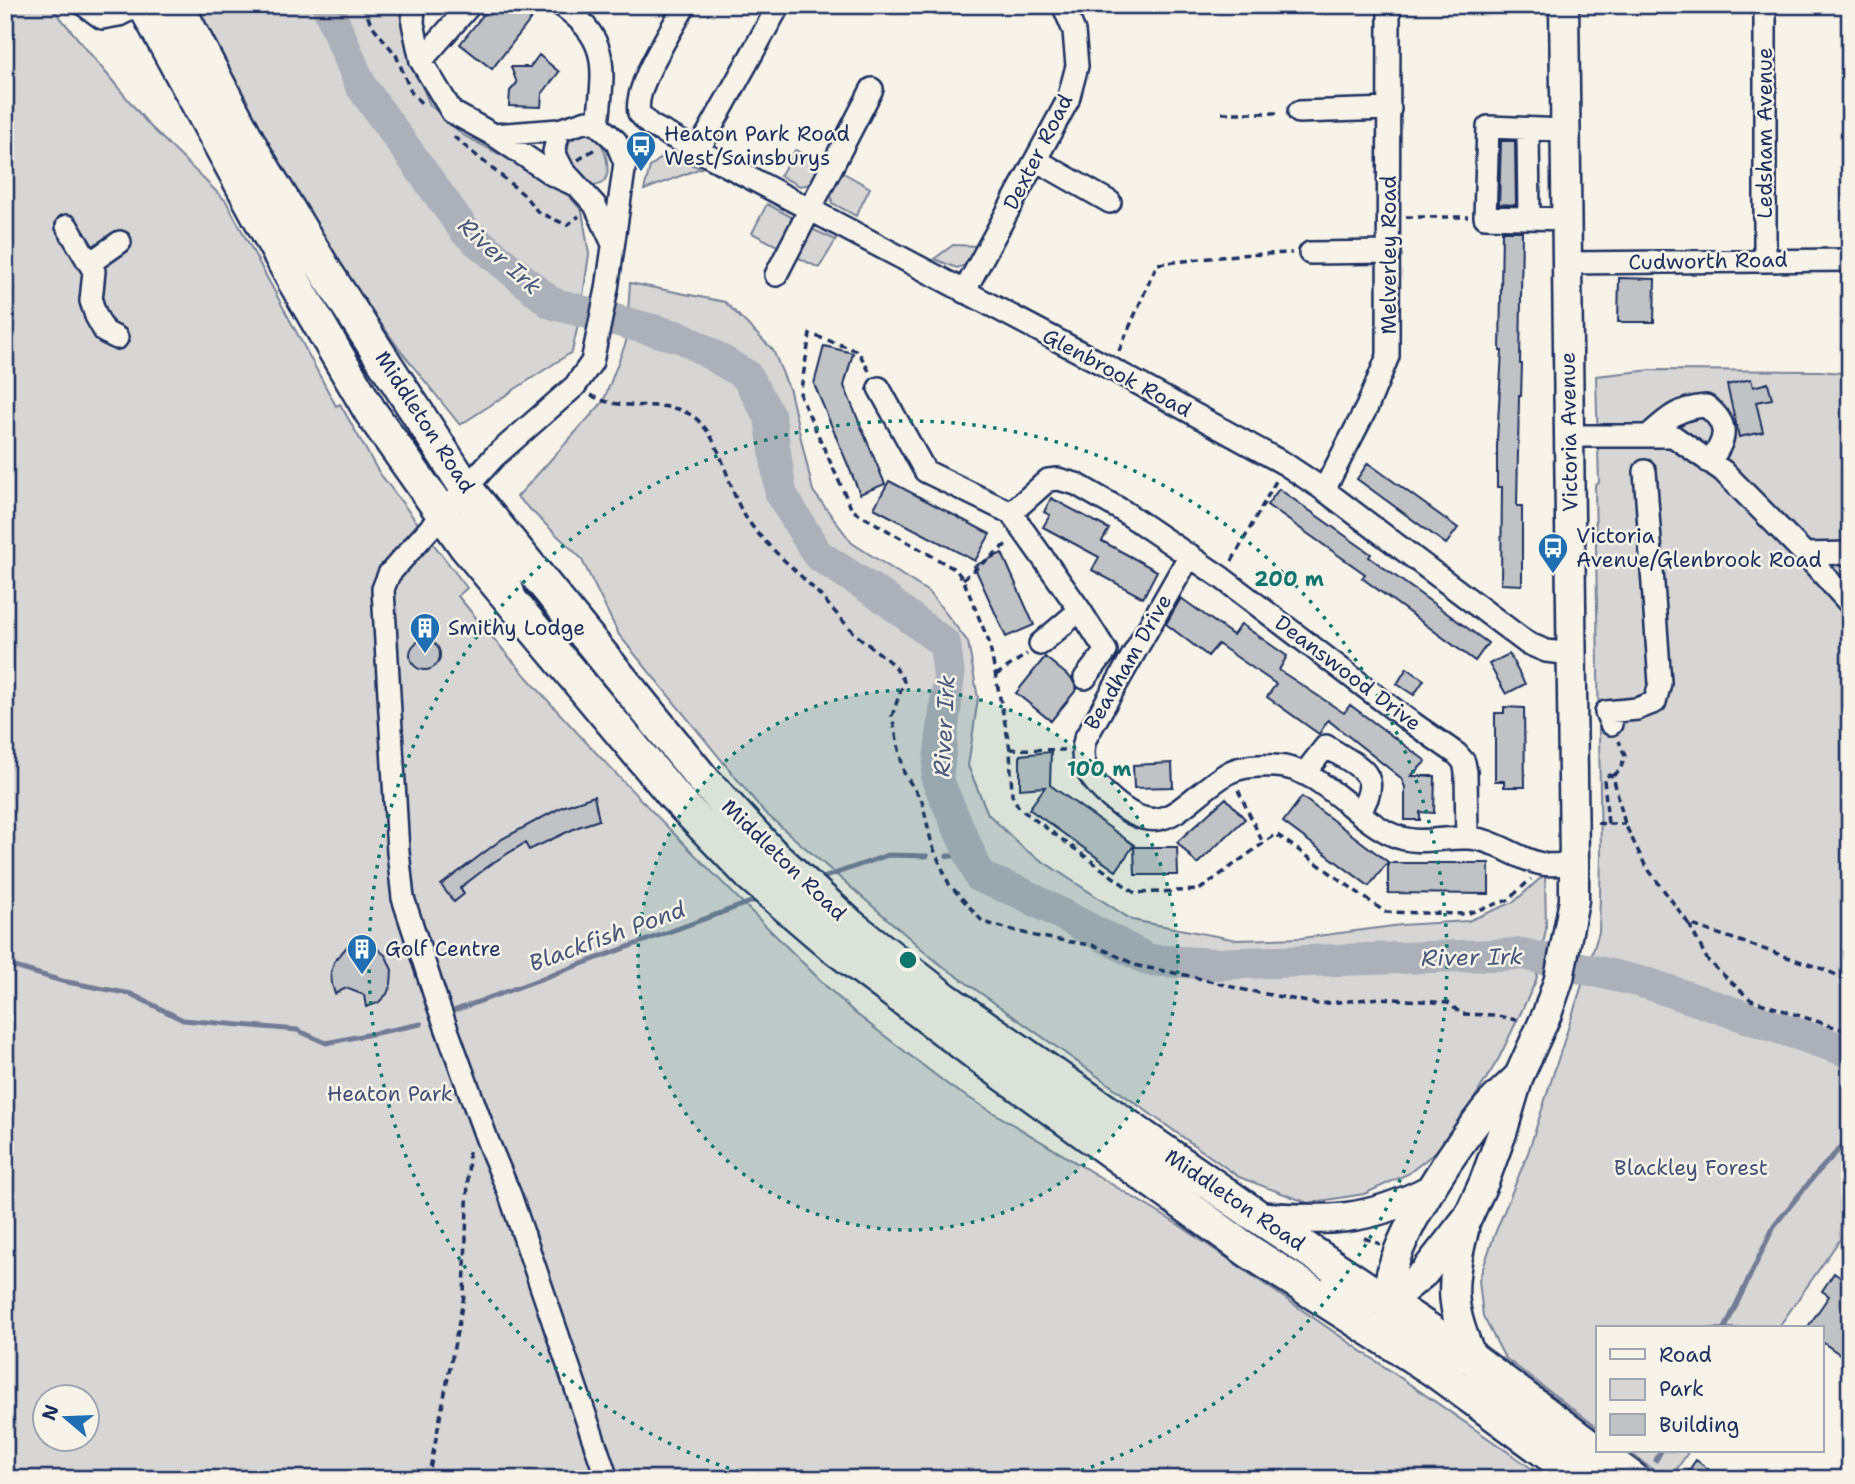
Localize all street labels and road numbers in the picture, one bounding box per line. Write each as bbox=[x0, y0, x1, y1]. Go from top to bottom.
street label: Ledsham Avenue bbox=[1751, 47, 1779, 219]
street label: Dexter Road bbox=[997, 89, 1079, 215]
street label: Melverley Road bbox=[1375, 175, 1403, 335]
street label: Cudworth Road bbox=[1628, 246, 1788, 276]
street label: Glenbrook Road bbox=[1038, 322, 1196, 424]
street label: Middleton Road bbox=[369, 346, 481, 498]
street label: Victoria Avenue bbox=[1554, 352, 1584, 512]
street label: Beadham Drive bbox=[1078, 589, 1178, 735]
street label: Deanswood Drive bbox=[1269, 609, 1427, 737]
street label: Middleton Road bbox=[715, 793, 853, 927]
street label: Middleton Road bbox=[1159, 1143, 1311, 1257]

